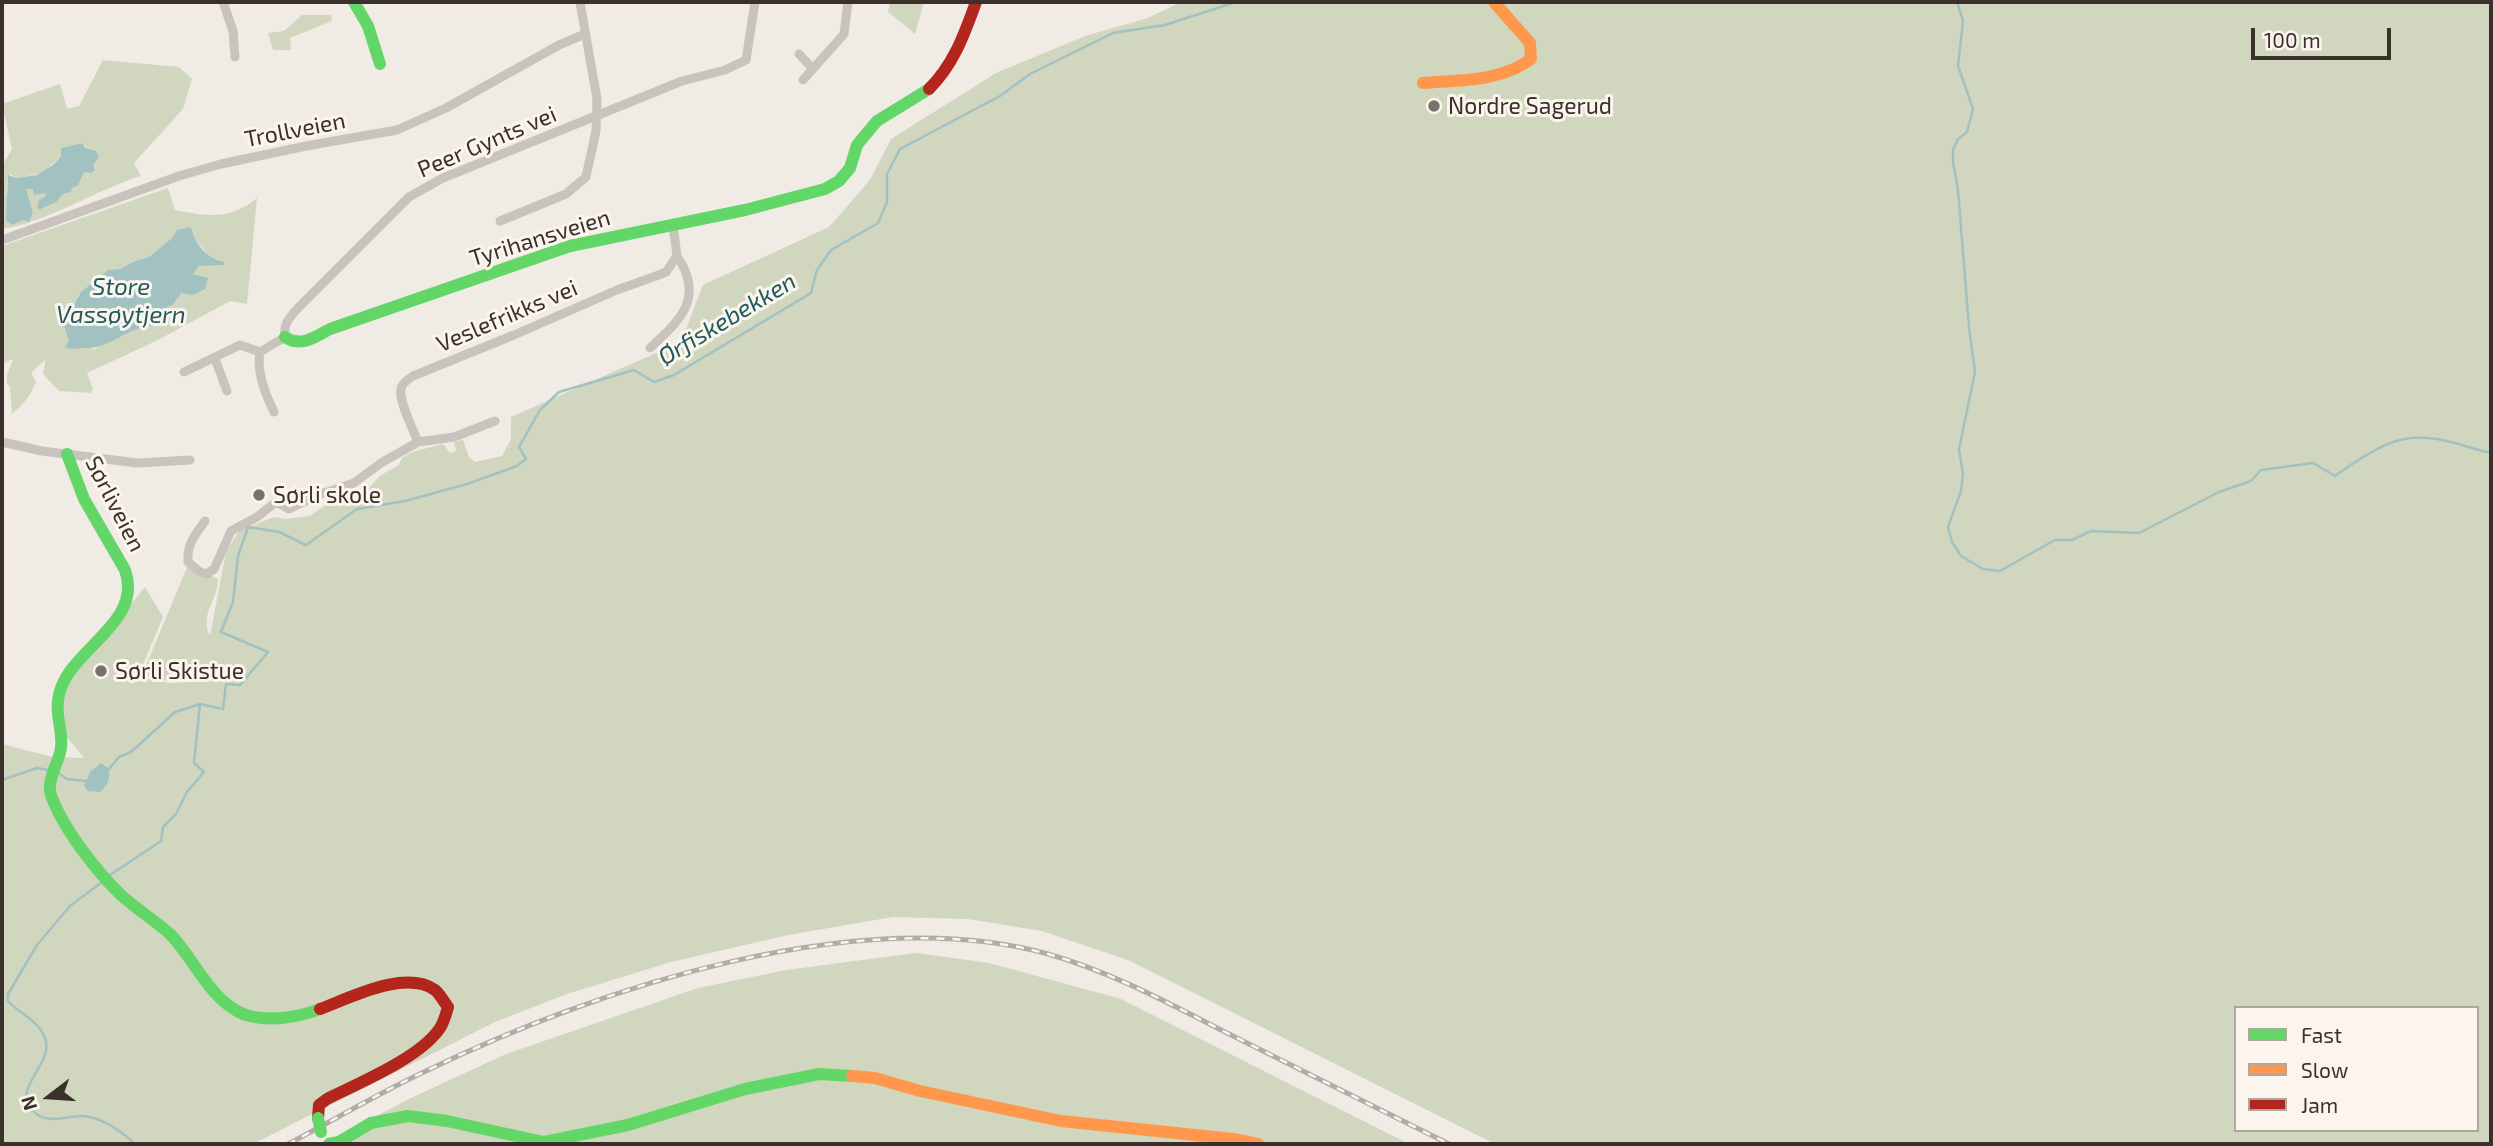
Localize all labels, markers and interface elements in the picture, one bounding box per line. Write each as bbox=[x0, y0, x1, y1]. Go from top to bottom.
scale bar bbox=[2255, 14, 2395, 58]
text: 100 m bbox=[2264, 27, 2321, 52]
place label: Nordre Sagerud bbox=[1448, 92, 1612, 120]
marker: Nordre Sagerud bbox=[1426, 98, 1442, 114]
street label: Peer Gynts vei bbox=[413, 100, 561, 184]
street label: Trollveien bbox=[242, 107, 348, 153]
street label: Tyrihansveien bbox=[466, 204, 614, 272]
water label: Ørfiskebekken bbox=[653, 267, 801, 371]
water label: Store Vassøytjern bbox=[56, 273, 186, 329]
street label: Veslefrikks vei bbox=[432, 274, 582, 358]
street label: Sørliveien bbox=[79, 452, 151, 556]
place label: Sørli skole bbox=[273, 481, 381, 509]
marker: Sørli skole bbox=[251, 487, 267, 503]
place label: Sørli Skistue bbox=[115, 657, 244, 685]
marker: Sørli Skistue bbox=[93, 663, 109, 679]
legend bbox=[2234, 1006, 2479, 1132]
text: Fast bbox=[2301, 1022, 2342, 1047]
text: Slow bbox=[2301, 1057, 2348, 1082]
north arrow bbox=[14, 1062, 84, 1132]
text: Jam bbox=[2301, 1092, 2338, 1117]
text: N bbox=[15, 1093, 41, 1113]

